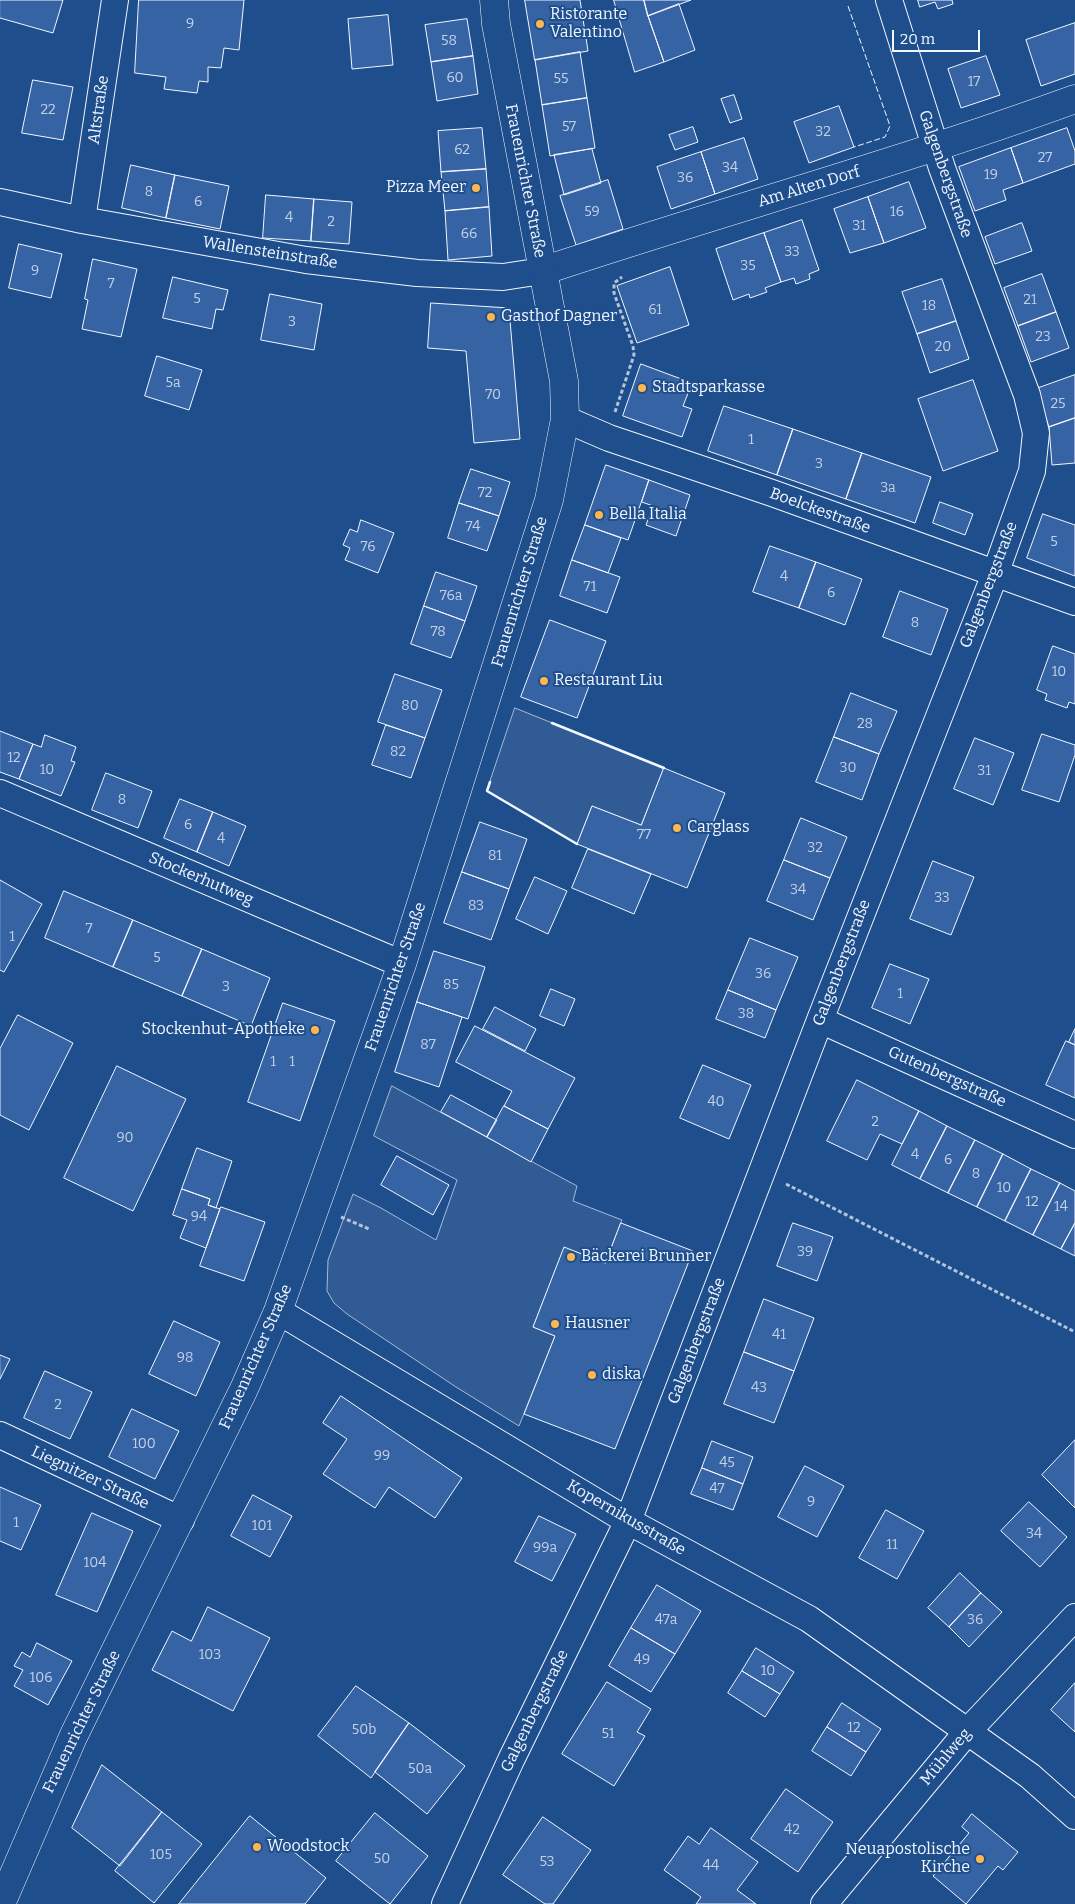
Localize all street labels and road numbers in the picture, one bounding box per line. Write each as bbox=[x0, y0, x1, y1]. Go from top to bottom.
street label: Altstraße bbox=[85, 74, 113, 146]
street label: Frauenrichter Straße bbox=[501, 102, 549, 260]
street label: Galgenbergstraße bbox=[914, 108, 976, 240]
street label: Am Alten Dorf bbox=[756, 162, 862, 212]
street label: Wallensteinstraße bbox=[201, 233, 339, 273]
street label: Boelckestraße bbox=[767, 484, 873, 538]
street label: Frauenrichter Straße bbox=[488, 514, 552, 670]
street label: Galgenbergstraße bbox=[956, 519, 1022, 651]
street label: Stockerhutweg bbox=[146, 848, 256, 910]
street label: Galgenbergstraße bbox=[809, 897, 875, 1029]
street label: Frauenrichter Straße bbox=[361, 900, 431, 1054]
street label: Gutenbergstraße bbox=[885, 1042, 1009, 1112]
street label: Galgenbergstraße bbox=[664, 1275, 730, 1407]
street label: Frauenrichter Straße bbox=[215, 1282, 297, 1432]
street label: Liegnitzer Straße bbox=[28, 1442, 152, 1514]
street label: Kopernikusstraße bbox=[563, 1476, 689, 1560]
street label: Frauenrichter Straße bbox=[39, 1647, 125, 1797]
street label: Galgenbergstraße bbox=[497, 1647, 573, 1775]
street label: Mühlweg bbox=[917, 1725, 975, 1789]

